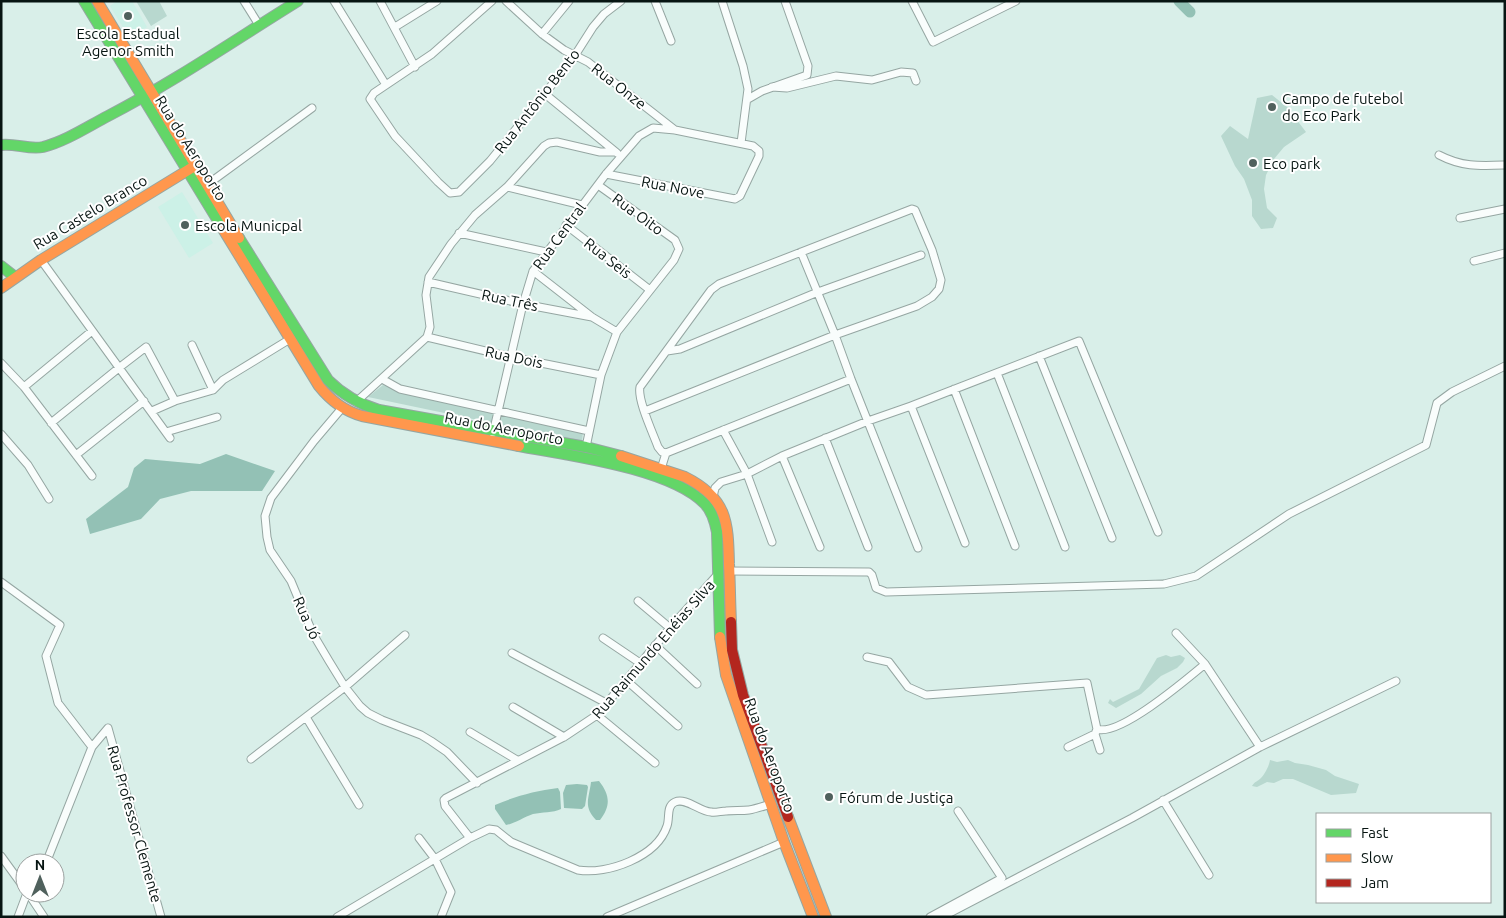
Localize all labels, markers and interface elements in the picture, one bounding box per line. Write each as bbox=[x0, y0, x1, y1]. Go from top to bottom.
marker: Escola Estadual Agenor Smith bbox=[122, 10, 134, 22]
place label: Escola Estadual Agenor Smith bbox=[76, 25, 180, 59]
street label: Rua Antônio Bento bbox=[491, 46, 583, 156]
street label: Rua Onze bbox=[588, 60, 650, 112]
place label: Campo de futebol do Eco Park bbox=[1282, 90, 1403, 124]
street label: Rua do Aeroporto bbox=[152, 92, 230, 204]
marker: Campo de futebol do Eco Park bbox=[1266, 101, 1278, 113]
place label: Eco park bbox=[1263, 155, 1321, 172]
marker: Eco park bbox=[1247, 157, 1259, 169]
street label: Rua Castelo Branco bbox=[30, 171, 150, 253]
street label: Rua Nove bbox=[640, 173, 706, 201]
street label: Rua Oito bbox=[609, 190, 667, 238]
street label: Rua Central bbox=[529, 199, 589, 273]
place label: Escola Municpal bbox=[195, 217, 302, 234]
marker: Escola Municpal bbox=[179, 219, 191, 231]
street label: Rua Seis bbox=[581, 234, 635, 282]
street label: Rua Três bbox=[480, 286, 540, 314]
street label: Rua Dois bbox=[484, 343, 544, 371]
street label: Rua do Aeroporto bbox=[443, 408, 565, 448]
street label: Rua Raimundo Enéias Silva bbox=[588, 576, 718, 722]
street label: Rua Jó bbox=[290, 594, 324, 642]
street label: Rua do Aeroporto bbox=[741, 696, 799, 814]
street label: Rua Professor Clemente bbox=[104, 743, 166, 905]
place label: Fórum de Justiça bbox=[839, 789, 953, 806]
marker: Fórum de Justiça bbox=[823, 791, 835, 803]
legend bbox=[1316, 813, 1491, 903]
text: Fast bbox=[1361, 824, 1389, 841]
text: Slow bbox=[1361, 849, 1394, 866]
north arrow bbox=[15, 853, 65, 903]
text: N bbox=[35, 857, 45, 873]
text: Jam bbox=[1361, 874, 1389, 891]

